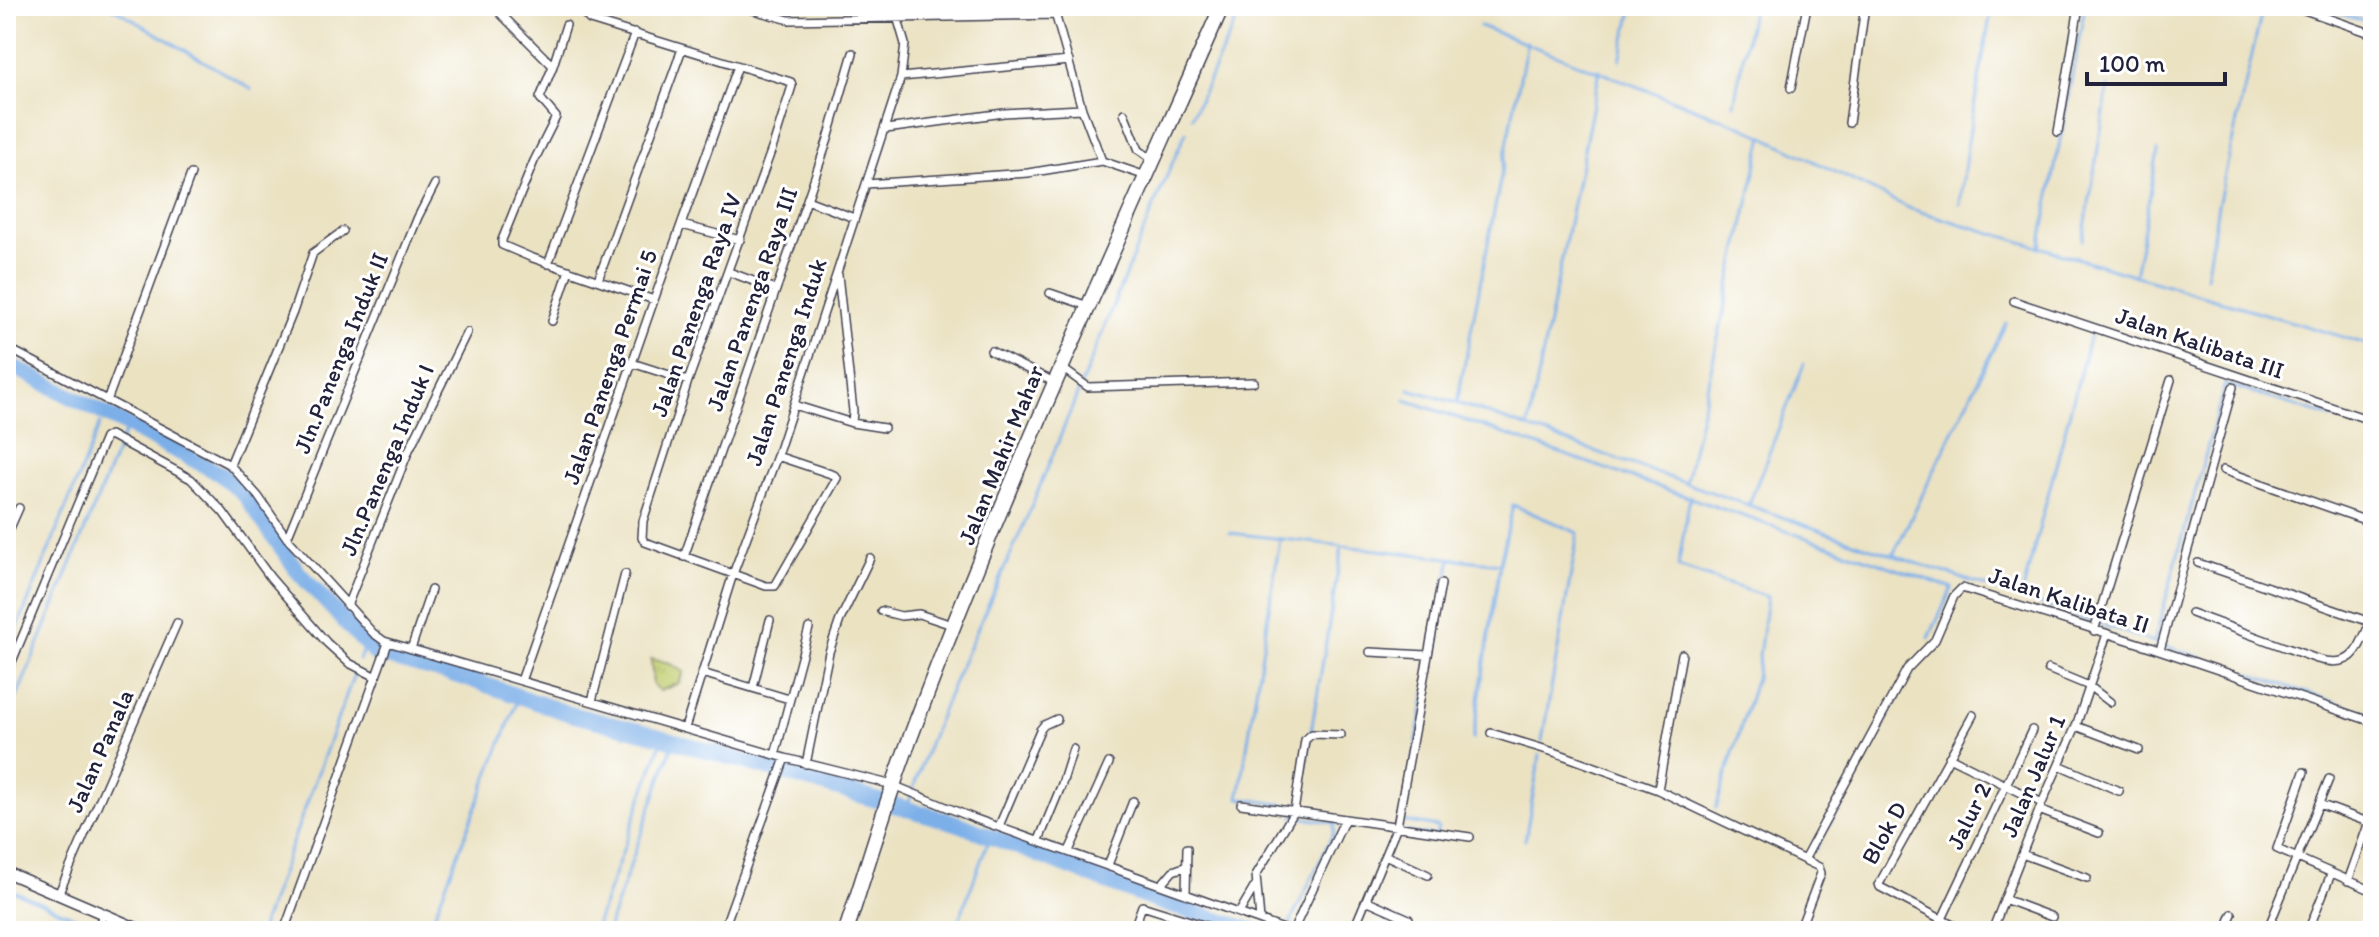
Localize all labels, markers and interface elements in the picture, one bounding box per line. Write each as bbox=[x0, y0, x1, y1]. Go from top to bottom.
scale bar bbox=[2087, 36, 2225, 86]
text: 100 m bbox=[2099, 49, 2165, 78]
street label: Jalan Panenga Raya III bbox=[700, 183, 803, 415]
street label: Jalan Panenga Raya IV bbox=[644, 189, 747, 420]
street label: Jalan Panenga Permai 5 bbox=[556, 246, 663, 488]
street label: Jln.Panenga Induk II bbox=[287, 248, 394, 457]
street label: Jalan Panenga Induk bbox=[738, 255, 833, 469]
street label: Jalan Kalibata III bbox=[2112, 300, 2288, 385]
street label: Jln.Panenga Induk I bbox=[333, 360, 440, 560]
street label: Jalan Mahir Mahar bbox=[951, 360, 1050, 549]
street label: Jalan Kalibata II bbox=[1985, 560, 2153, 639]
street label: Jalan Panala bbox=[60, 685, 140, 817]
street label: Jalan Jalur 1 bbox=[1994, 710, 2071, 841]
street label: Jalur 2 bbox=[1940, 777, 1997, 854]
street label: Blok D bbox=[1855, 796, 1913, 869]

